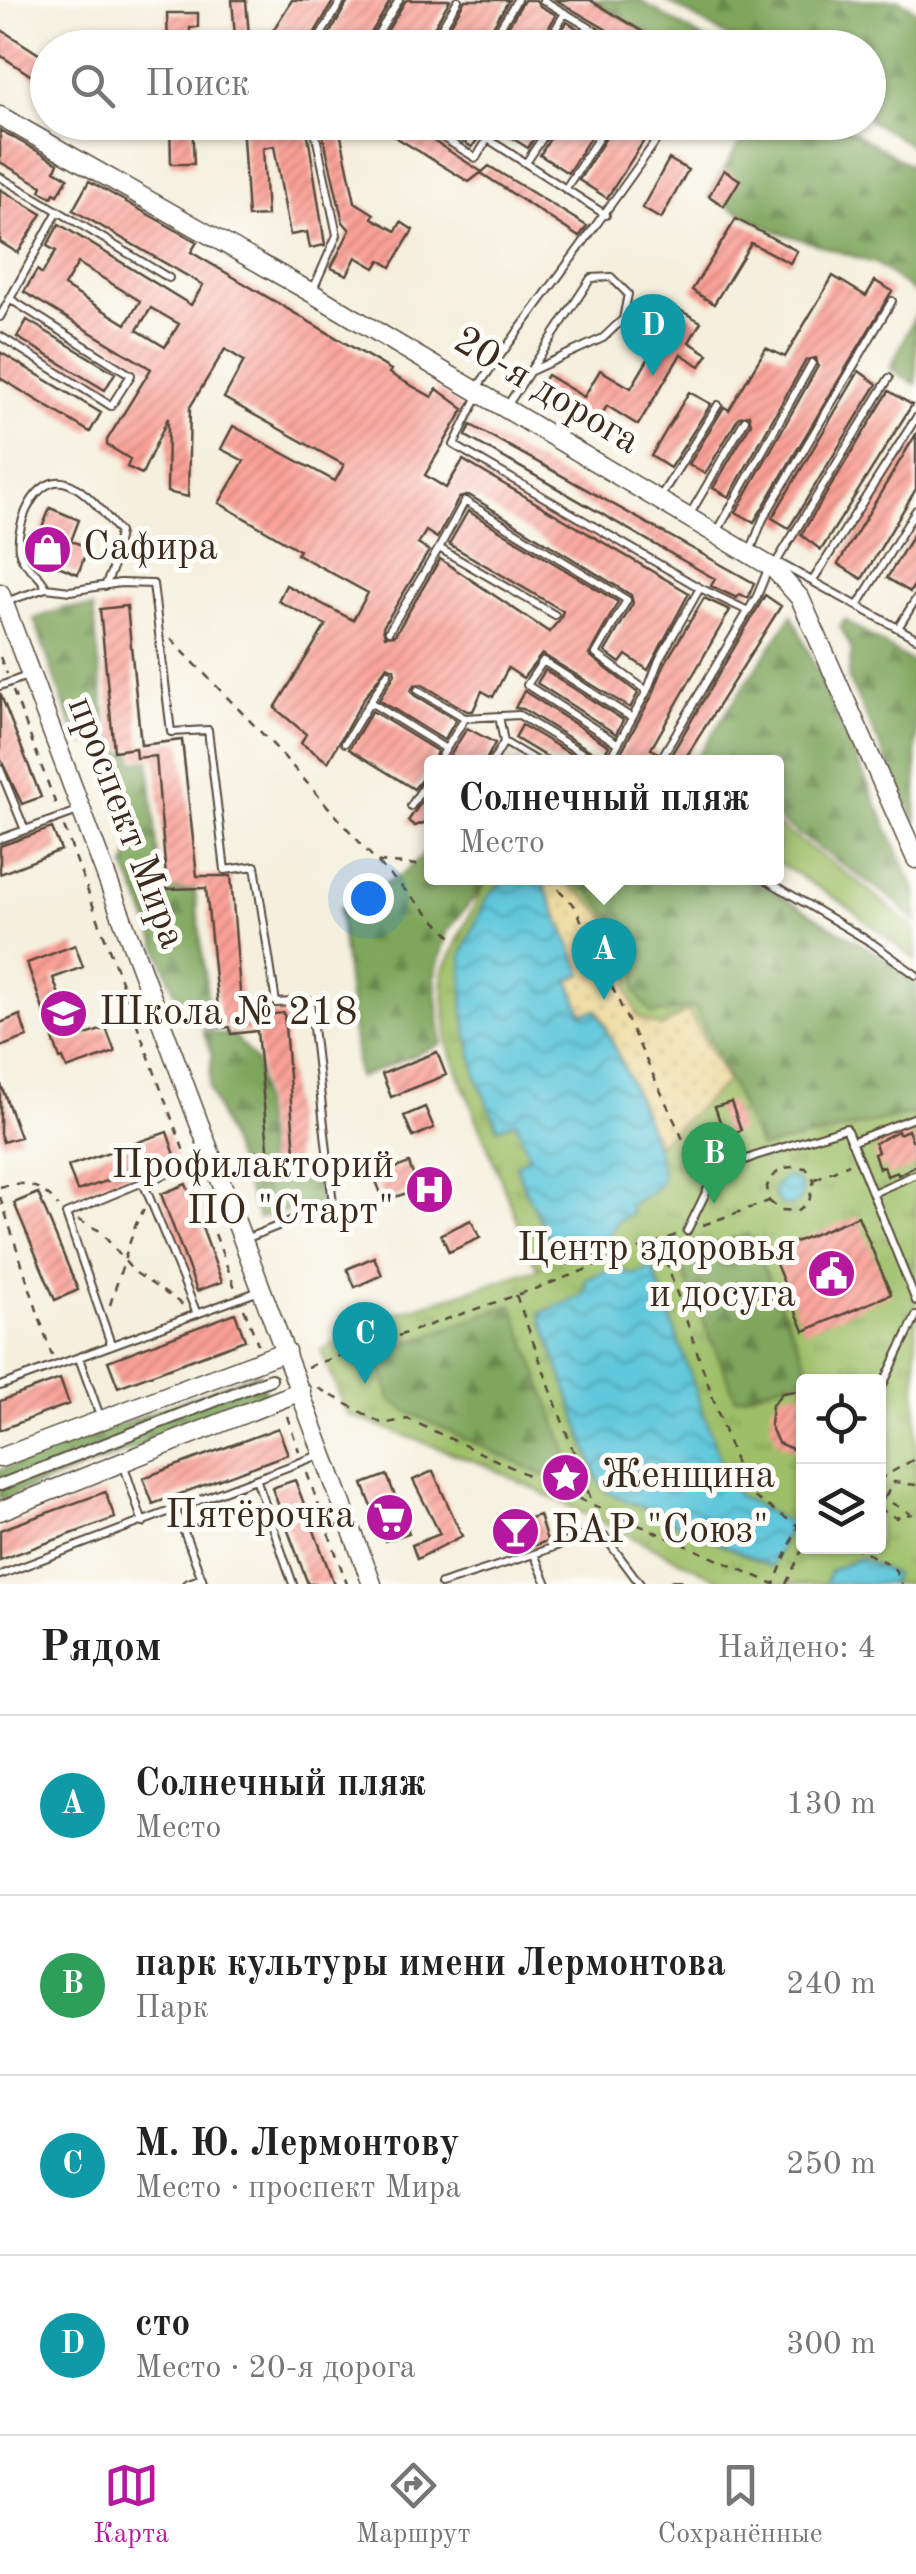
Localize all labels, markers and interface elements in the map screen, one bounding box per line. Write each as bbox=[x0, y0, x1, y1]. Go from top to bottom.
search box bbox=[30, 30, 886, 140]
icon: search bbox=[65, 58, 120, 113]
text: Поиск bbox=[145, 66, 250, 104]
pin: D bbox=[620, 294, 686, 376]
street label: 20-я дорога bbox=[446, 321, 646, 463]
shop icon: Сафира bbox=[22, 523, 74, 575]
place label: Сафира bbox=[83, 529, 218, 569]
street label: проспект Мира bbox=[59, 692, 191, 955]
popup bbox=[424, 755, 784, 885]
text: Солнечный пляж bbox=[458, 781, 750, 819]
text: Место bbox=[458, 828, 545, 860]
your location bbox=[343, 873, 394, 924]
pin: A bbox=[572, 918, 636, 1000]
school or university icon: Школа № 218 bbox=[38, 988, 90, 1040]
place label: Школа № 218 bbox=[99, 994, 358, 1034]
pin: B bbox=[682, 1122, 746, 1204]
place label: Профилакторий ПО "Старт" bbox=[111, 1147, 394, 1233]
hospital icon: Профилакторий ПО "Старт" bbox=[403, 1164, 455, 1216]
place label: Центр здоровья и досуга bbox=[517, 1230, 796, 1316]
public building icon: Центр здоровья и досуга bbox=[805, 1247, 857, 1299]
pin: C bbox=[332, 1302, 398, 1384]
map controls bbox=[796, 1374, 886, 1554]
button: locate bbox=[796, 1374, 886, 1464]
place icon: Женщина bbox=[540, 1451, 592, 1503]
place label: Женщина bbox=[601, 1457, 775, 1497]
button: layers bbox=[796, 1464, 886, 1554]
supermarket icon: Пятёрочка bbox=[364, 1491, 416, 1543]
place label: Пятёрочка bbox=[165, 1497, 355, 1537]
bar icon: БАР "Союз" bbox=[490, 1506, 542, 1558]
place label: БАР "Союз" bbox=[551, 1512, 769, 1552]
text: Рядом bbox=[40, 1628, 162, 1670]
text: Найдено: 4 bbox=[717, 1633, 876, 1665]
text: Солнечный пляж bbox=[135, 1766, 426, 1804]
text: A bbox=[60, 1789, 85, 1821]
text: 130 m bbox=[786, 1789, 876, 1821]
text: Место bbox=[135, 1813, 221, 1845]
text: парк культуры имени Лермонтова bbox=[135, 1946, 726, 1984]
text: B bbox=[61, 1969, 84, 2001]
text: 240 m bbox=[786, 1969, 876, 2001]
text: Парк bbox=[135, 1993, 209, 2025]
text: М. Ю. Лермонтову bbox=[135, 2126, 460, 2164]
text: C bbox=[62, 2149, 83, 2181]
text: 250 m bbox=[786, 2149, 876, 2181]
text: Место · проспект Мира bbox=[135, 2173, 461, 2205]
text: сто bbox=[135, 2306, 190, 2344]
text: D bbox=[60, 2329, 85, 2361]
text: 300 m bbox=[786, 2329, 876, 2361]
text: Место · 20-я дорога bbox=[135, 2353, 416, 2385]
tab: Карта bbox=[93, 2458, 169, 2553]
tab: Маршрут bbox=[356, 2458, 471, 2553]
tab: Сохранённые bbox=[657, 2458, 823, 2553]

